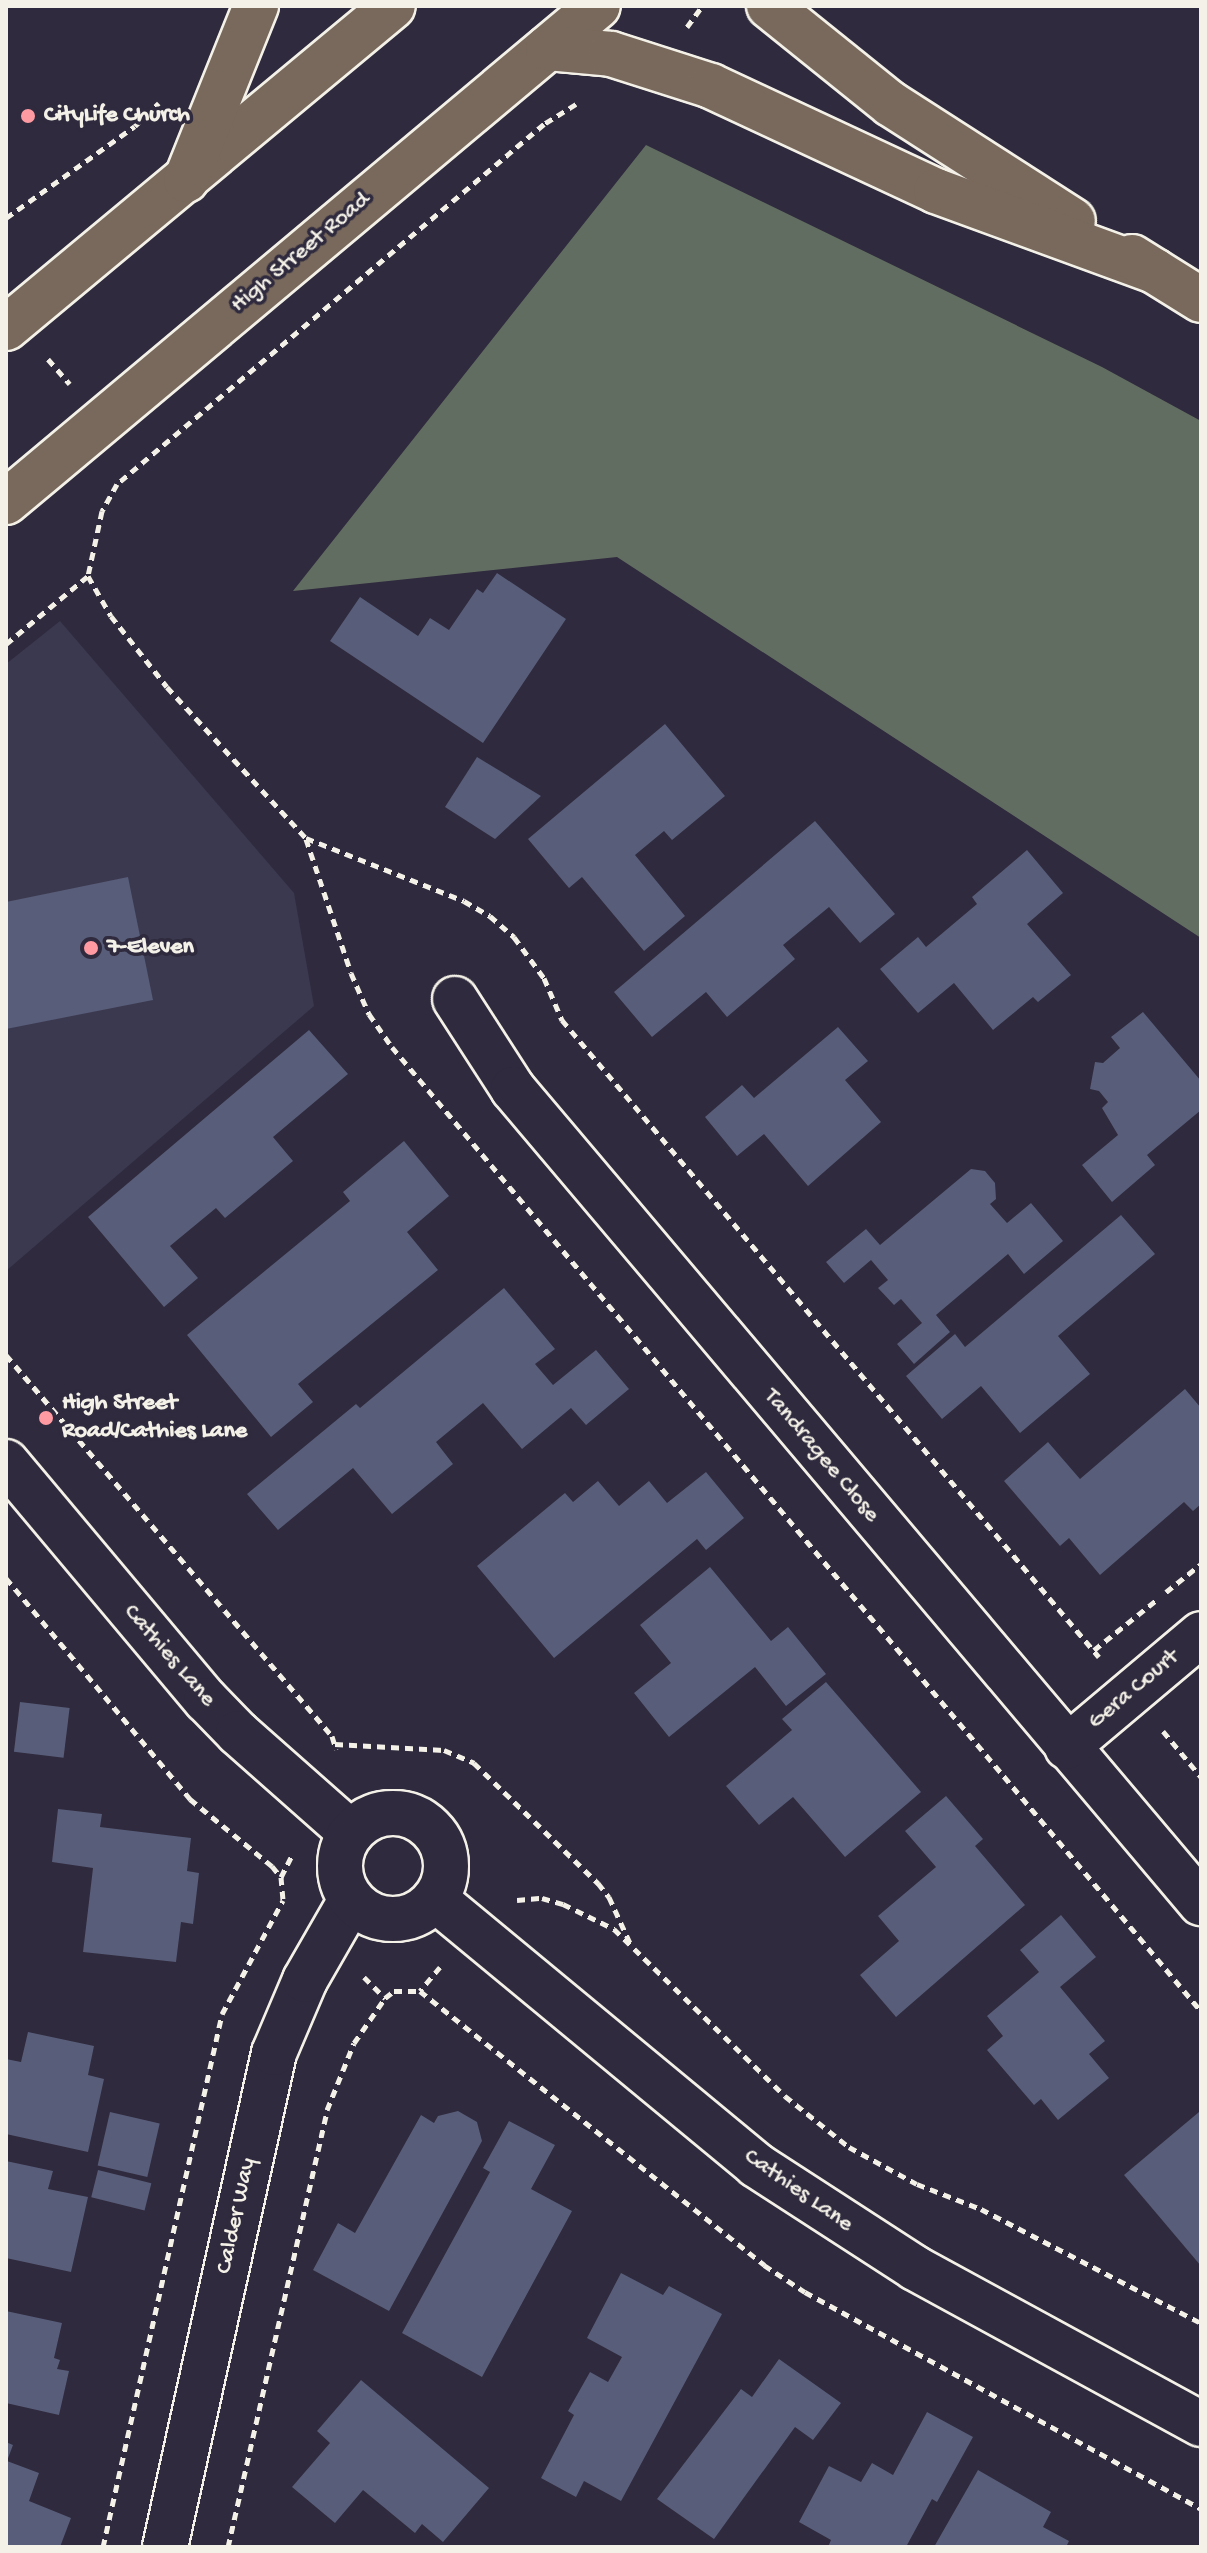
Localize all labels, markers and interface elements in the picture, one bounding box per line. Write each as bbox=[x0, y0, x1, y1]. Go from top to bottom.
place label: CityLife Church bbox=[44, 102, 190, 130]
marker: CityLife Church bbox=[19, 107, 37, 125]
street label: High Street Road bbox=[225, 186, 377, 320]
place label: 7-Eleven bbox=[107, 934, 194, 962]
marker: 7-Eleven bbox=[82, 939, 100, 957]
street label: Tandragee Close bbox=[757, 1383, 885, 1529]
place label: High Street Road/Cathies Lane bbox=[62, 1390, 247, 1446]
marker: High Street Road/Cathies Lane bbox=[37, 1409, 55, 1427]
street label: Cathies Lane bbox=[116, 1599, 222, 1713]
street label: Gera Court bbox=[1083, 1644, 1185, 1736]
street label: Cathies Lane bbox=[738, 2143, 858, 2239]
street label: Calder Way bbox=[211, 2155, 263, 2277]

